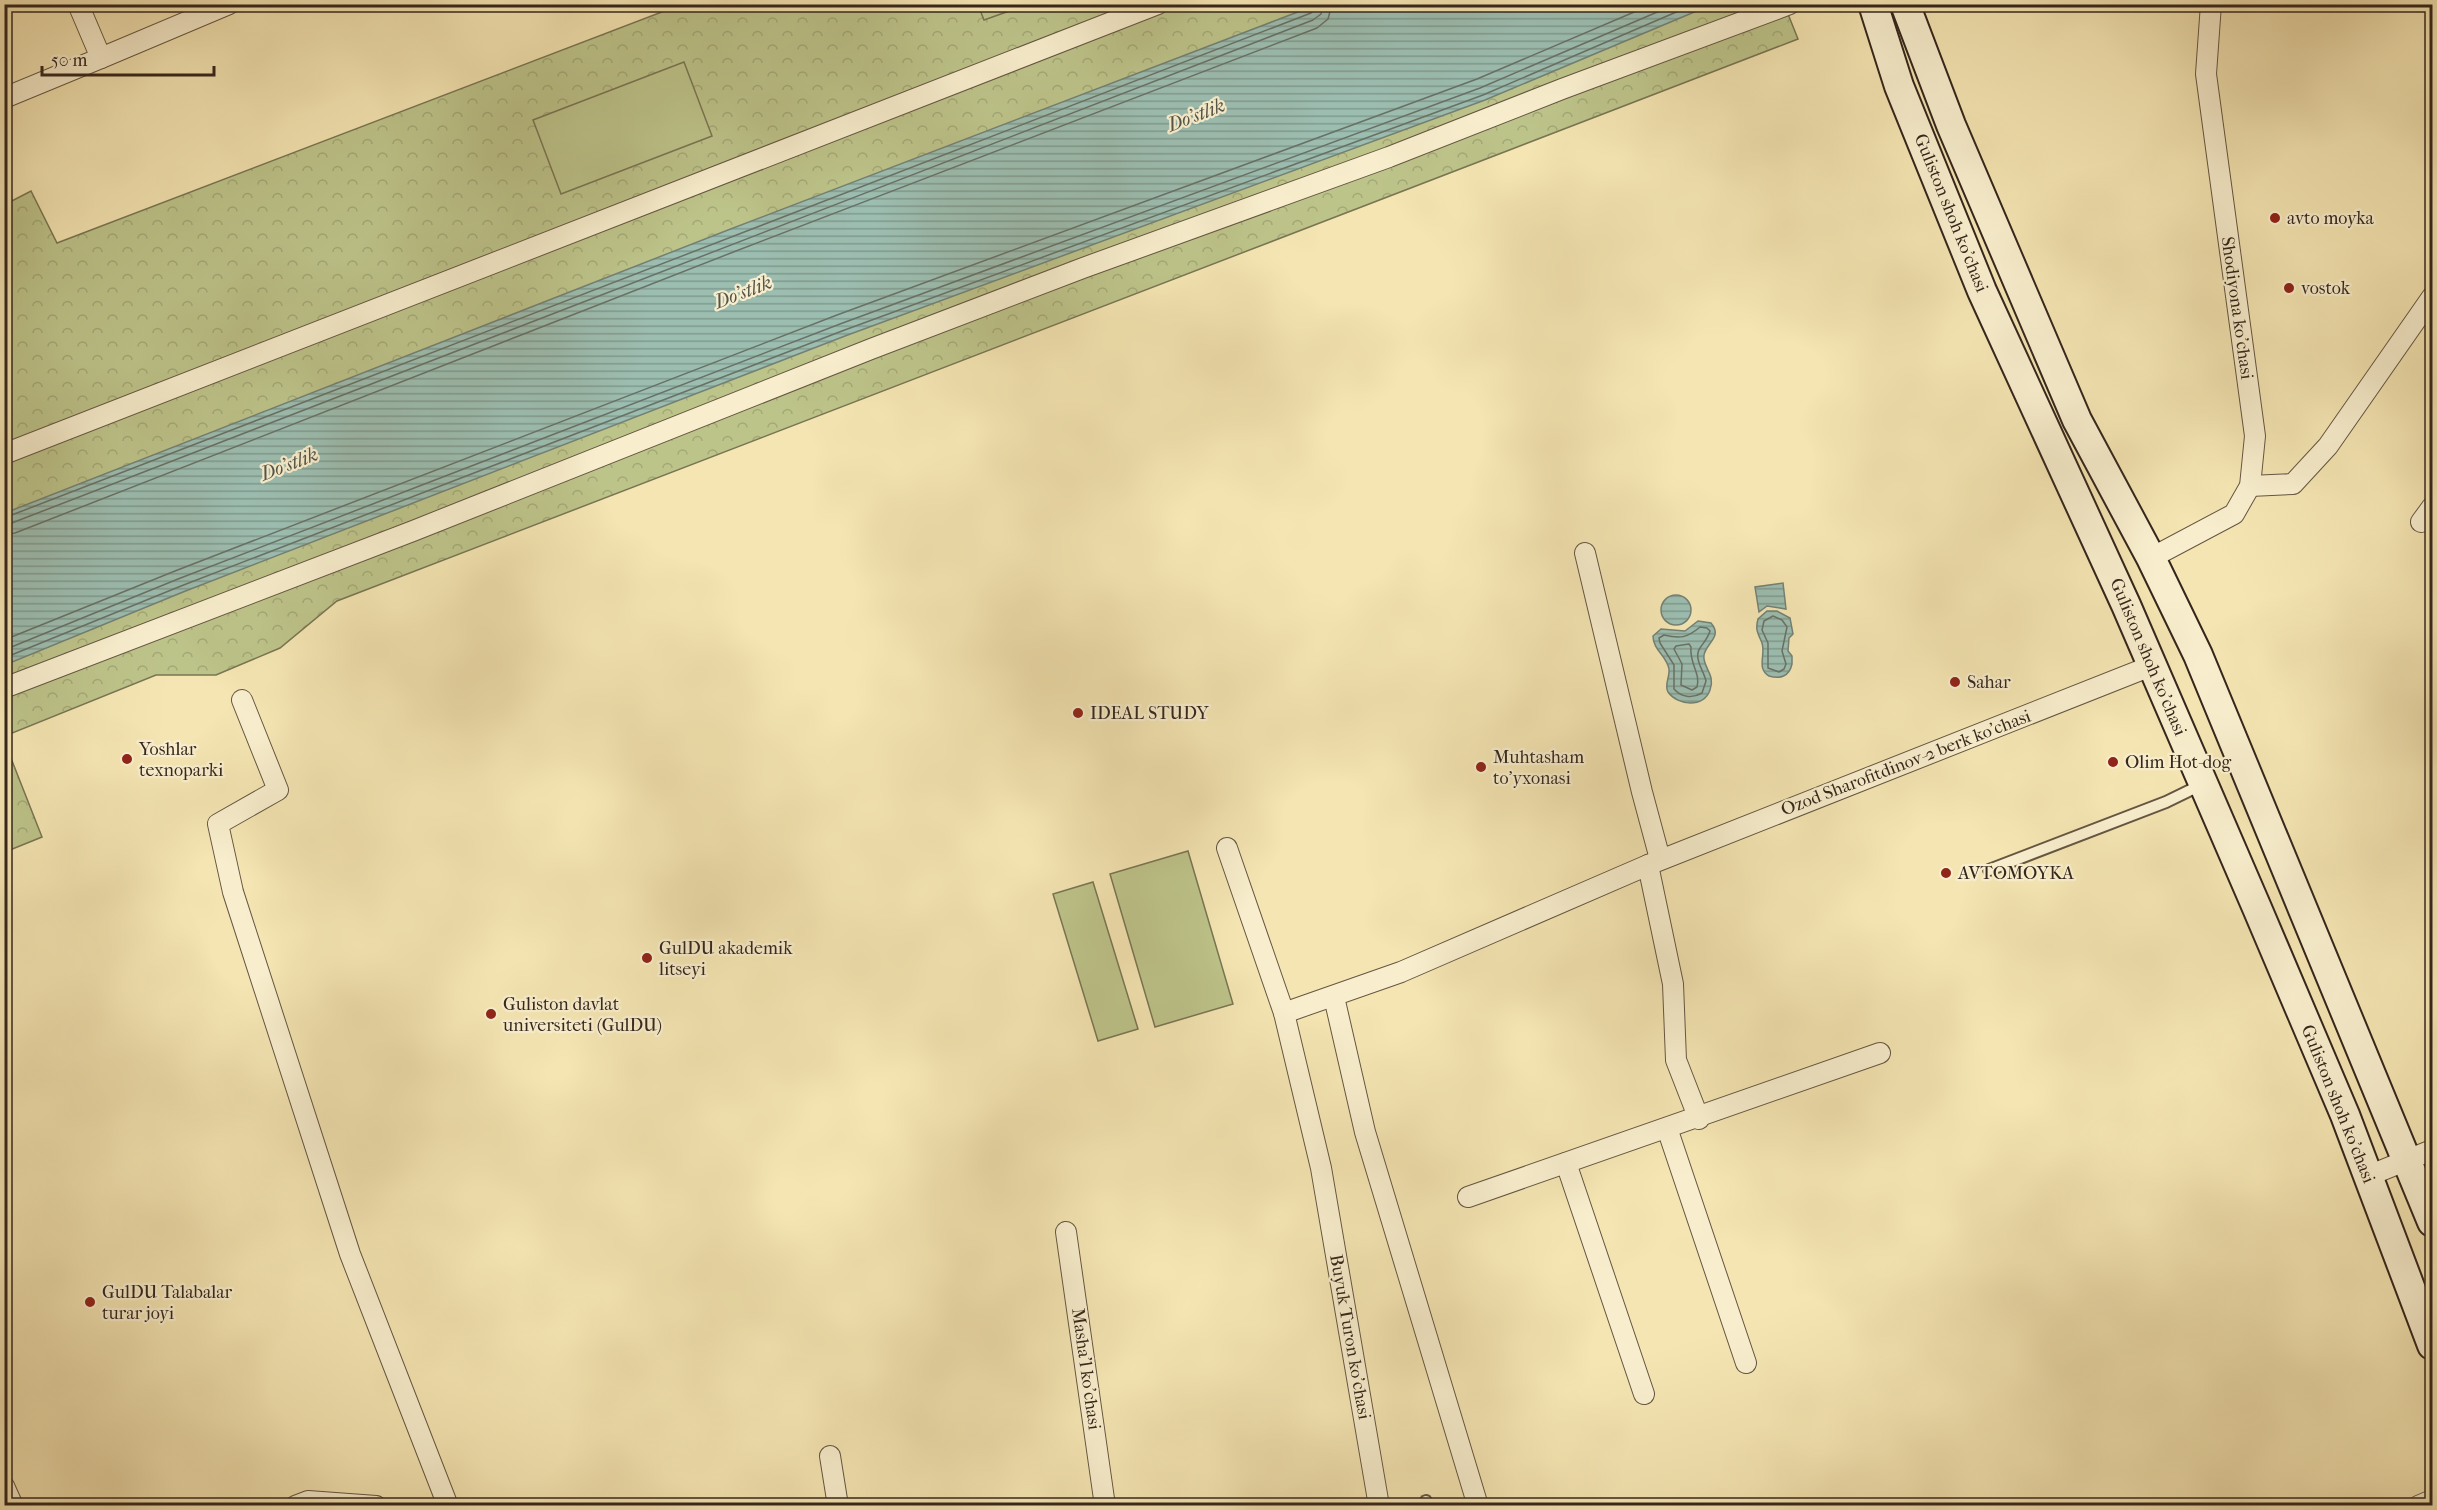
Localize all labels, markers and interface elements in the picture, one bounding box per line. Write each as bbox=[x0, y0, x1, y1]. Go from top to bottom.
scale bar bbox=[42, 39, 214, 77]
text: 50 m bbox=[51, 50, 88, 71]
water label: Do'stlik bbox=[1162, 94, 1228, 137]
street label: Guliston shoh ko'chasi bbox=[1910, 131, 1993, 296]
place label: avto moyka bbox=[2287, 208, 2375, 229]
marker: avto moyka bbox=[2268, 211, 2282, 225]
street label: Shodiyona ko'chasi bbox=[2217, 235, 2258, 382]
water label: Do'stlik bbox=[709, 271, 775, 314]
place label: vostok bbox=[2301, 278, 2351, 299]
marker: vostok bbox=[2282, 281, 2296, 295]
water label: Do'stlik bbox=[255, 443, 321, 486]
street label: Guliston shoh ko'chasi bbox=[2105, 575, 2191, 740]
place label: Sahar bbox=[1967, 672, 2011, 693]
marker: Sahar bbox=[1948, 675, 1962, 689]
place label: IDEAL STUDY bbox=[1090, 703, 1210, 724]
street label: Ozod Sharofitdinov-2 berk ko'chasi bbox=[1778, 705, 2035, 820]
marker: IDEAL STUDY bbox=[1071, 706, 1085, 720]
place label: Yoshlar texnoparki bbox=[138, 739, 224, 781]
place label: Muhtasham to'yxonasi bbox=[1493, 747, 1584, 789]
marker: Yoshlar texnoparki bbox=[120, 752, 134, 766]
place label: Olim Hot-dog bbox=[2125, 752, 2231, 773]
marker: Olim Hot-dog bbox=[2106, 755, 2120, 769]
marker: Muhtasham to'yxonasi bbox=[1474, 760, 1488, 774]
place label: AVTOMOYKA bbox=[1957, 863, 2074, 884]
marker: AVTOMOYKA bbox=[1939, 866, 1953, 880]
place label: GulDU akademik litseyi bbox=[658, 938, 793, 980]
marker: GulDU akademik litseyi bbox=[640, 951, 654, 965]
place label: Guliston davlat universiteti (GulDU) bbox=[502, 994, 662, 1036]
marker: Guliston davlat universiteti (GulDU) bbox=[484, 1007, 498, 1021]
street label: Guliston shoh ko'chasi bbox=[2297, 1022, 2380, 1187]
street label: Buyuk Turon ko'chasi bbox=[1325, 1253, 1375, 1422]
place label: GulDU Talabalar turar joyi bbox=[102, 1282, 233, 1324]
marker: GulDU Talabalar turar joyi bbox=[83, 1295, 97, 1309]
street label: Masha'l ko'chasi bbox=[1067, 1307, 1105, 1432]

